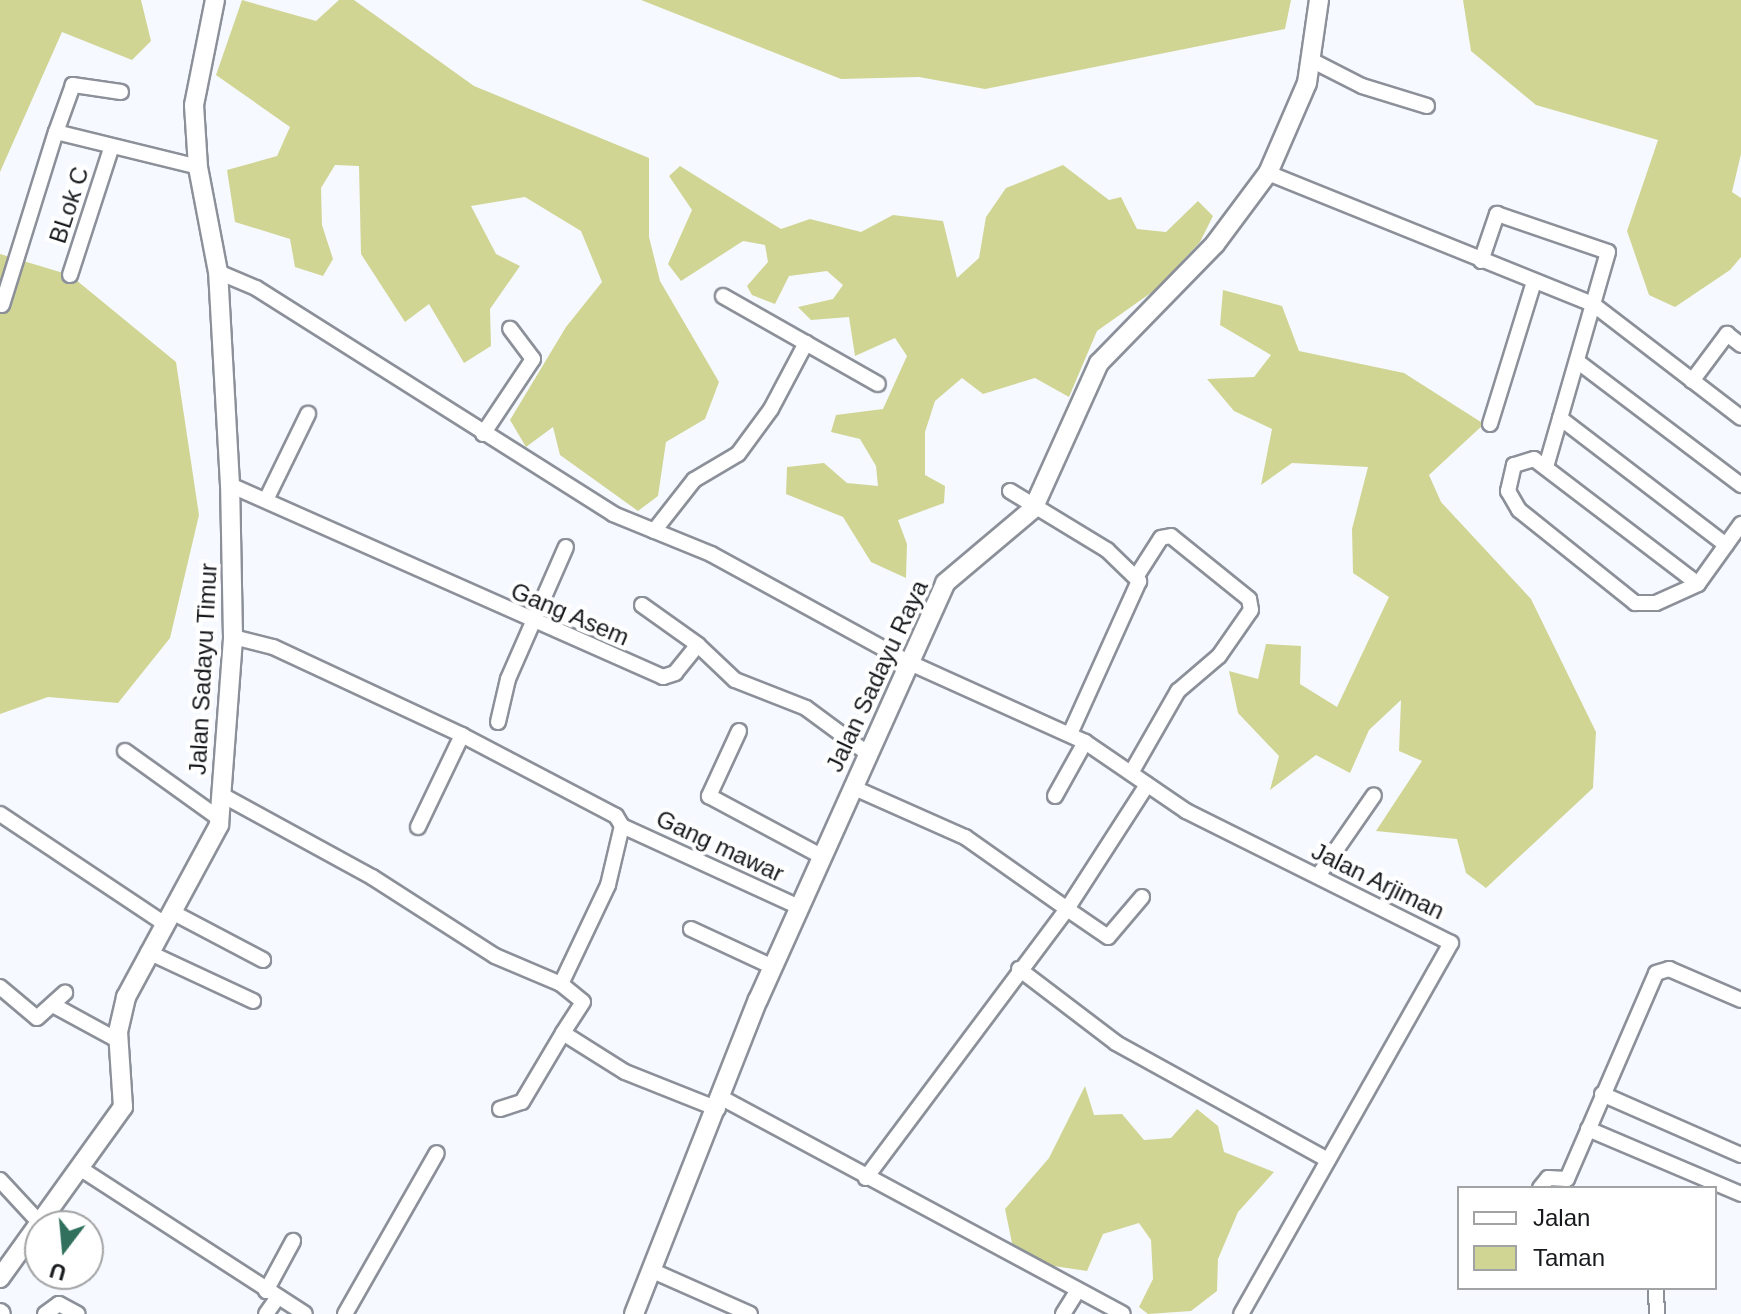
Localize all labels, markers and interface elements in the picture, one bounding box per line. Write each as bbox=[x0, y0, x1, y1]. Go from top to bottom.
street label: BLok C bbox=[43, 163, 95, 247]
street label: Jalan Sadayu Timur bbox=[183, 562, 223, 776]
street label: Gang Asem bbox=[506, 576, 634, 652]
street label: Jalan Sadayu Raya bbox=[820, 576, 934, 776]
street label: Gang mawar bbox=[652, 804, 788, 888]
street label: Jalan Arjiman bbox=[1306, 836, 1450, 926]
legend bbox=[1457, 1186, 1717, 1290]
text: Jalan bbox=[1533, 1204, 1590, 1231]
north arrow bbox=[24, 1210, 104, 1290]
text: Taman bbox=[1533, 1244, 1605, 1271]
text: U bbox=[47, 1257, 69, 1286]

